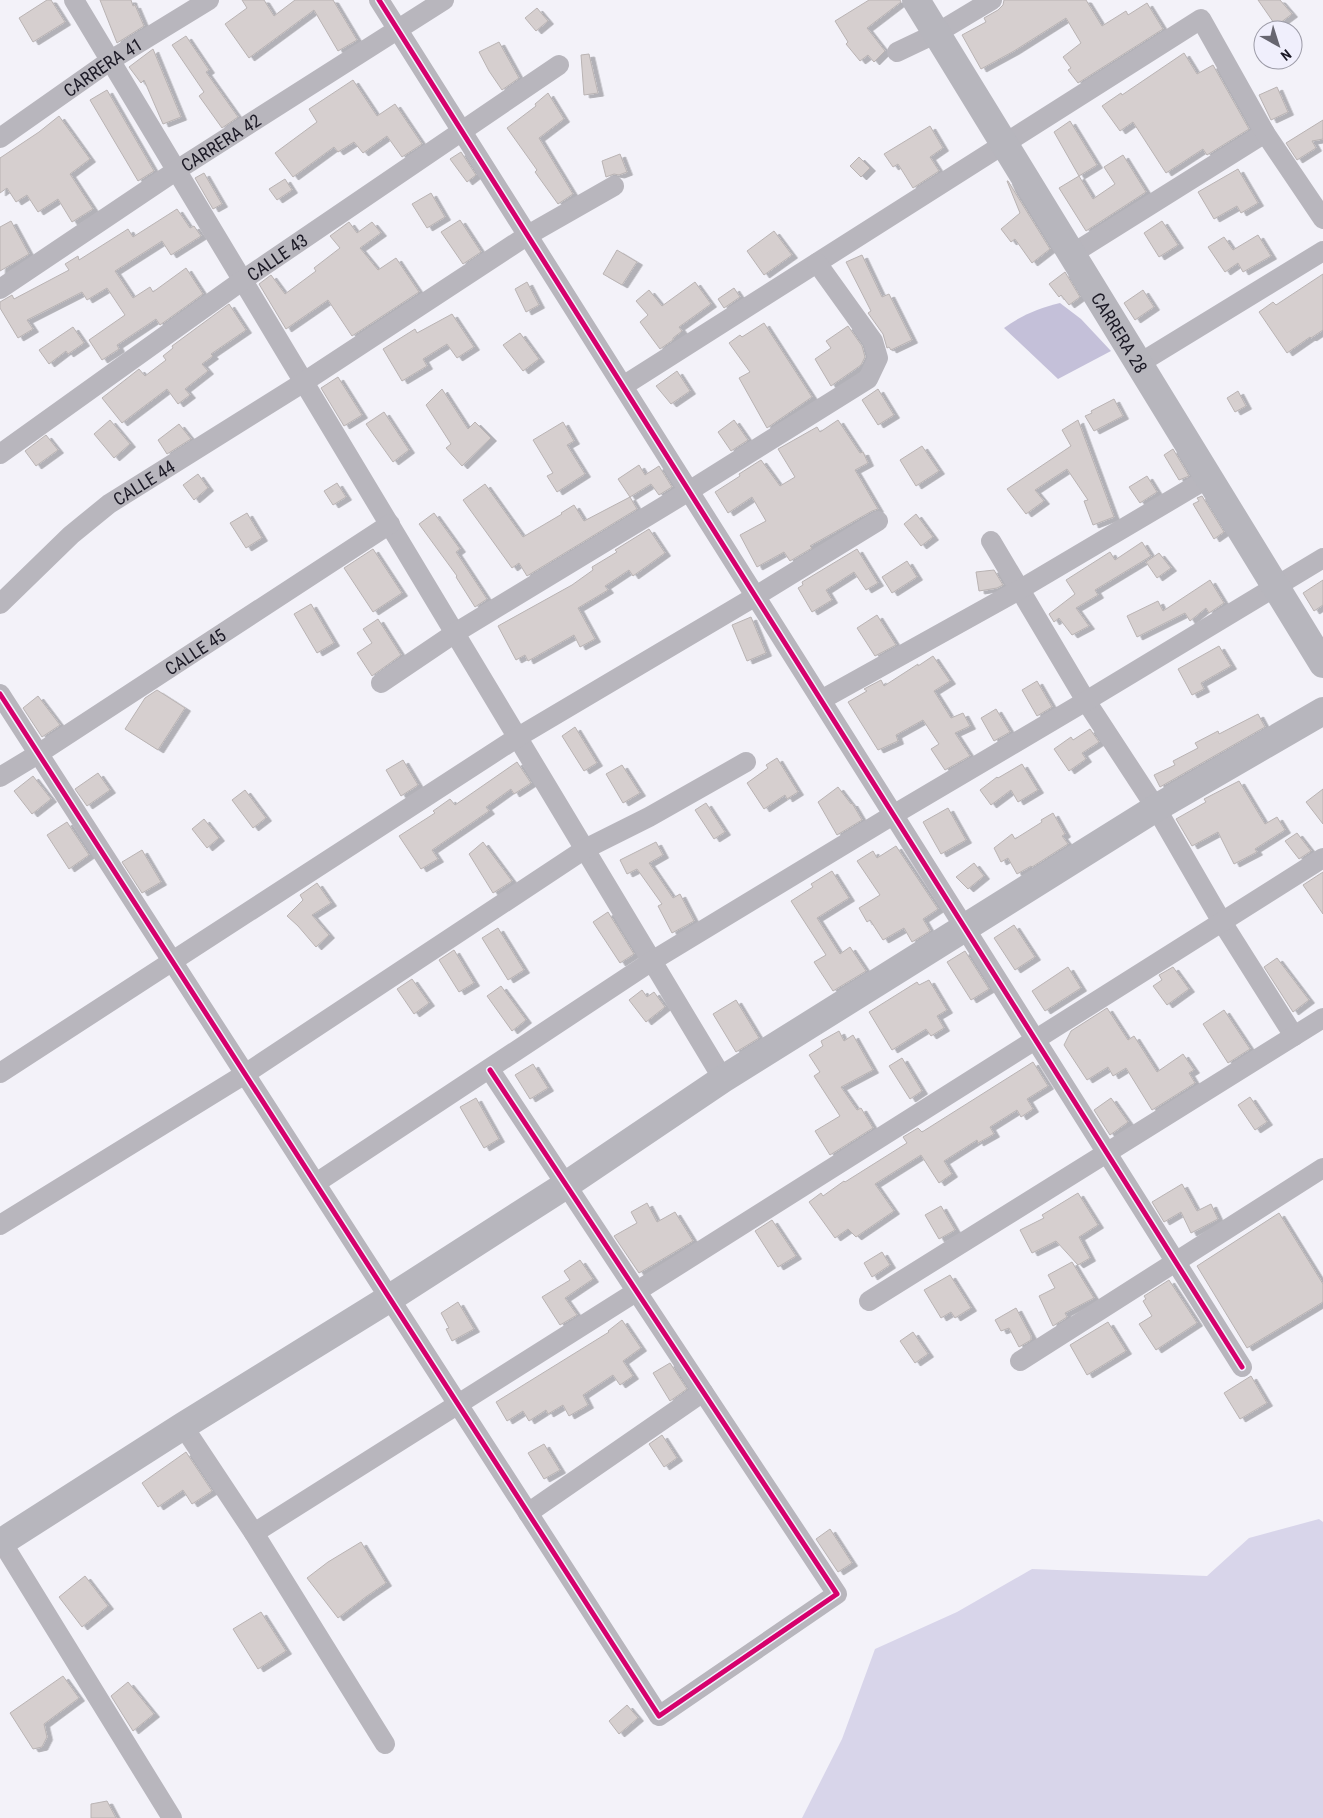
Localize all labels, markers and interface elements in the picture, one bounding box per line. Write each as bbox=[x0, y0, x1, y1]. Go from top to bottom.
north arrow bbox=[1253, 20, 1303, 70]
street label: CARRERA 41 bbox=[59, 33, 146, 101]
text: N bbox=[1278, 46, 1295, 64]
street label: CARRERA 42 bbox=[177, 109, 265, 175]
street label: CALLE 43 bbox=[243, 229, 311, 285]
street label: CARRERA 28 bbox=[1087, 288, 1152, 377]
street label: CALLE 44 bbox=[109, 455, 178, 509]
street label: CALLE 45 bbox=[161, 624, 230, 679]

